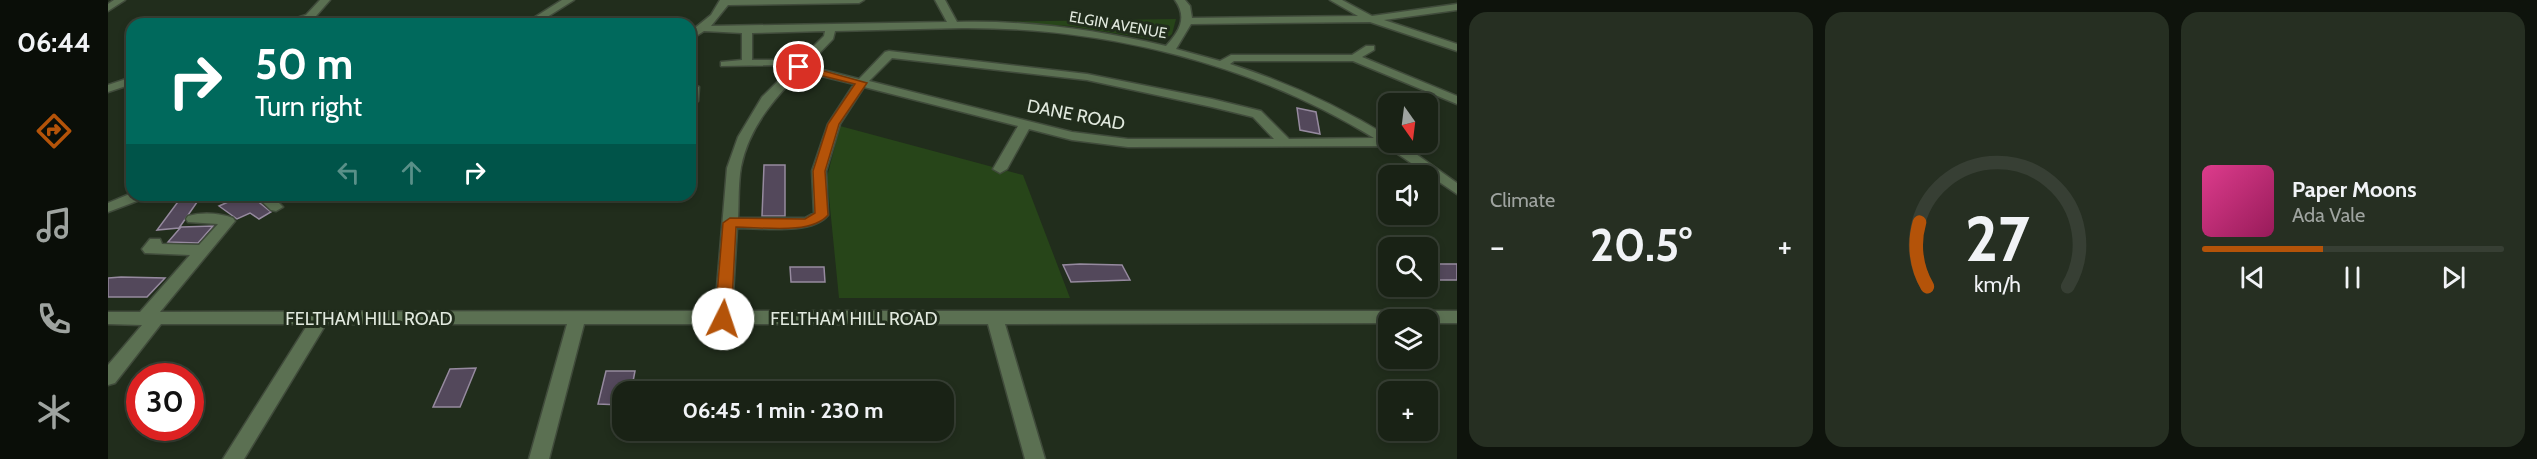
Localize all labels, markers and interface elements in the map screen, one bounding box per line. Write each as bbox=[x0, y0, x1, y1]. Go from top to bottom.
street label: ELGIN AVENUE bbox=[1068, 8, 1168, 42]
text: 06:44 bbox=[17, 26, 91, 59]
text: 50 m bbox=[255, 38, 353, 90]
pin bbox=[773, 41, 824, 92]
icon: right bbox=[156, 42, 234, 120]
icon: arrive bbox=[782, 50, 815, 83]
text: Turn right bbox=[255, 90, 362, 123]
north arrow bbox=[1378, 93, 1438, 153]
map controls bbox=[1378, 93, 1438, 441]
street label: DANE ROAD bbox=[1025, 95, 1127, 135]
icon: directions bbox=[33, 110, 75, 152]
icon: left bbox=[332, 156, 365, 189]
icon: ahead bbox=[395, 156, 428, 189]
icon: right bbox=[458, 156, 491, 189]
button: sound bbox=[1378, 165, 1438, 225]
text: Paper Moons bbox=[2292, 176, 2416, 203]
text: Climate bbox=[1490, 188, 1555, 212]
text: 27 bbox=[1965, 201, 2030, 277]
text: Ada Vale bbox=[2292, 203, 2365, 227]
icon: music bbox=[33, 204, 75, 246]
text: 20.5° bbox=[1590, 218, 1692, 272]
text: − bbox=[1490, 226, 1505, 266]
text: + bbox=[1777, 226, 1792, 266]
button: search bbox=[1378, 237, 1438, 297]
icon: previous bbox=[2236, 261, 2269, 294]
icon: pause bbox=[2336, 261, 2369, 294]
icon: next bbox=[2437, 261, 2470, 294]
text: km/h bbox=[1974, 271, 2020, 297]
position arrow bbox=[691, 287, 755, 351]
icon: phone bbox=[33, 298, 75, 340]
street label: FELTHAM HILL ROAD bbox=[285, 308, 453, 330]
street label: FELTHAM HILL ROAD bbox=[770, 308, 938, 330]
button: layers bbox=[1378, 309, 1438, 369]
speed limit sign: 30 bbox=[126, 363, 204, 441]
button: + bbox=[1378, 381, 1438, 441]
icon: climate bbox=[33, 391, 75, 433]
text: 06:45 · 1 min · 230 m bbox=[683, 397, 883, 424]

